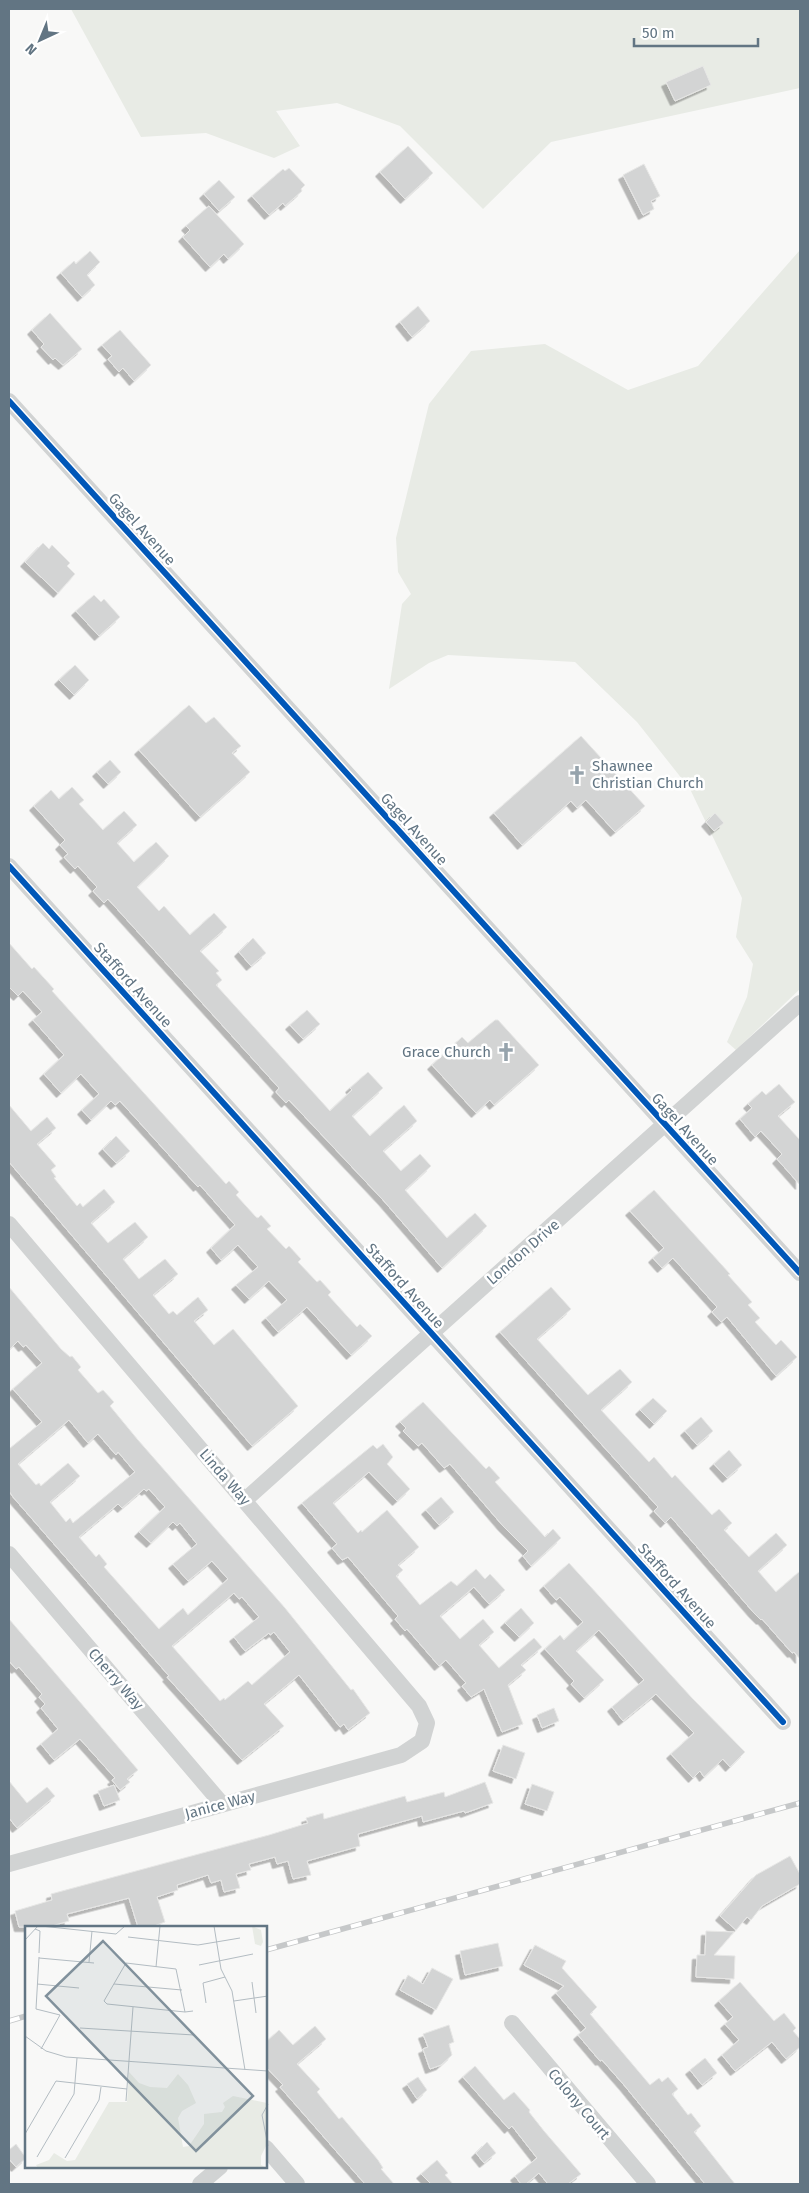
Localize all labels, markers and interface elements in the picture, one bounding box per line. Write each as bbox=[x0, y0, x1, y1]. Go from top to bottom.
north arrow bbox=[15, 15, 65, 65]
scale bar bbox=[634, 15, 758, 47]
text: 50 m bbox=[642, 24, 675, 42]
text: N bbox=[22, 40, 41, 58]
street label: Gagel Avenue bbox=[105, 489, 179, 569]
place label: Shawnee Christian Church bbox=[592, 757, 704, 792]
church icon: Shawnee Christian Church bbox=[566, 764, 588, 786]
street label: Gagel Avenue bbox=[377, 789, 451, 869]
street label: Stafford Avenue bbox=[90, 939, 176, 1031]
church icon: Grace Church bbox=[495, 1041, 517, 1063]
place label: Grace Church bbox=[402, 1043, 491, 1061]
street label: Gagel Avenue bbox=[648, 1089, 722, 1169]
street label: London Drive bbox=[483, 1216, 563, 1288]
street label: Stafford Avenue bbox=[362, 1240, 448, 1332]
street label: Linda Way bbox=[196, 1445, 255, 1509]
street label: Stafford Avenue bbox=[634, 1540, 720, 1632]
street label: Cherry Way bbox=[84, 1645, 148, 1714]
street label: Janice Way bbox=[183, 1787, 258, 1823]
inset map bbox=[25, 1926, 268, 2168]
street label: Colony Court bbox=[544, 2065, 614, 2143]

